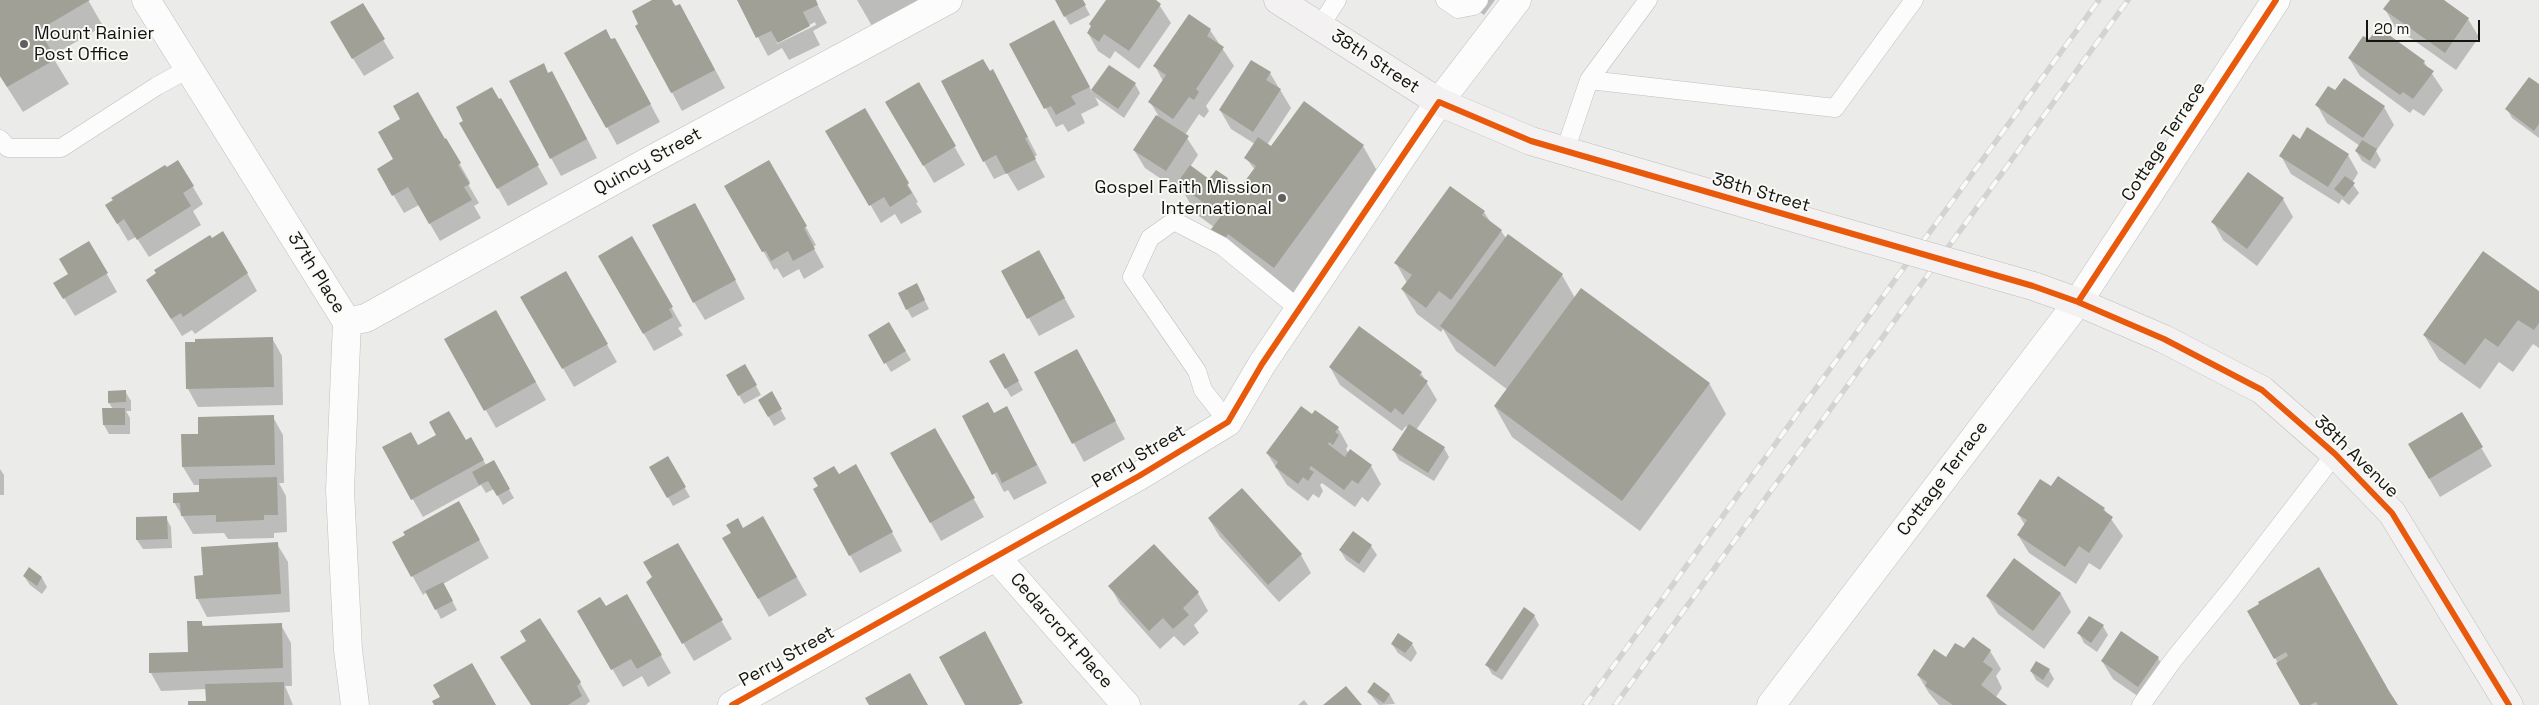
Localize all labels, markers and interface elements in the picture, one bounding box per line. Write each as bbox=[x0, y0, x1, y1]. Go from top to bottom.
scale bar bbox=[2369, 10, 2483, 42]
text: 20 m bbox=[2374, 19, 2409, 38]
place label: Mount Rainier Post Office bbox=[34, 23, 154, 66]
street label: 38th Street bbox=[1327, 25, 1423, 99]
marker: Mount Rainier Post Office bbox=[18, 38, 30, 50]
street label: Cottage Terrace bbox=[2117, 78, 2211, 206]
street label: Quincy Street bbox=[590, 123, 706, 201]
street label: 38th Street bbox=[1709, 169, 1813, 217]
place label: Gospel Faith Mission International bbox=[1094, 177, 1272, 220]
marker: Gospel Faith Mission International bbox=[1276, 192, 1288, 204]
street label: 37th Place bbox=[283, 228, 349, 318]
street label: 38th Avenue bbox=[2309, 411, 2403, 503]
street label: Cottage Terrace bbox=[1893, 417, 1993, 541]
street label: Perry Street bbox=[1088, 421, 1190, 493]
street label: Cedarcroft Place bbox=[1005, 569, 1117, 693]
street label: Perry Street bbox=[736, 622, 838, 692]

